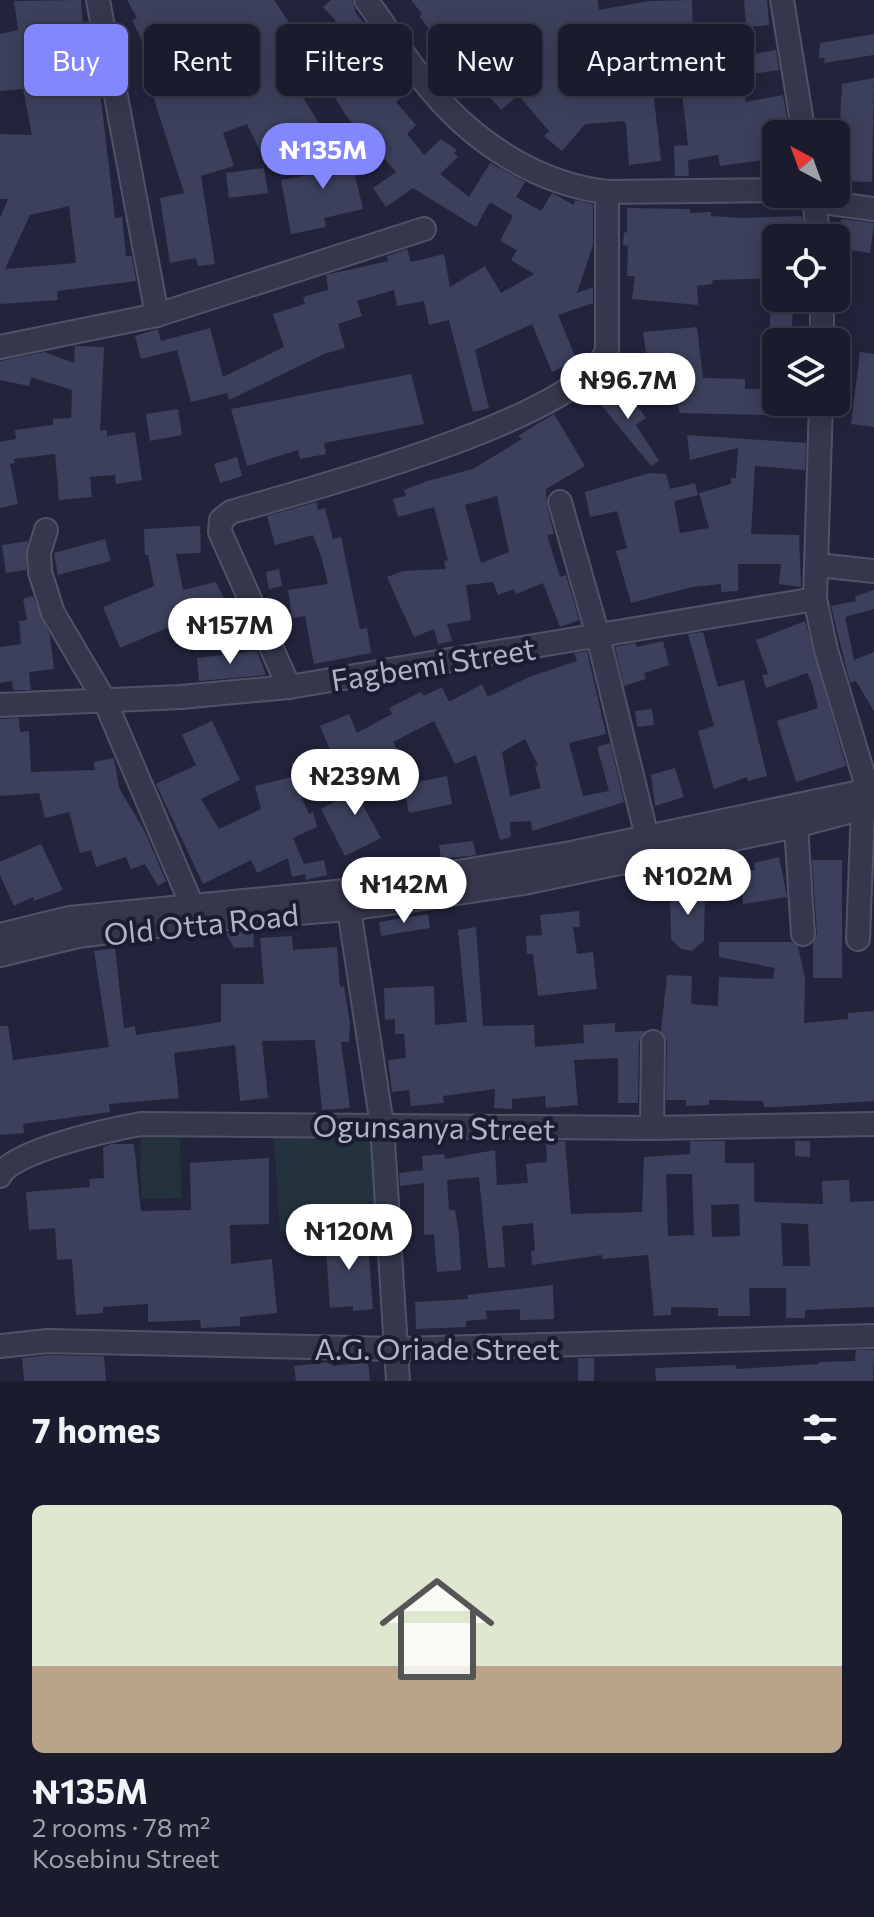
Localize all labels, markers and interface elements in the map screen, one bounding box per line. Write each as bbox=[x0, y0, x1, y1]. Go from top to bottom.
chip: Buy bbox=[24, 24, 128, 96]
chip: Rent bbox=[144, 24, 260, 96]
chip: Filters bbox=[276, 24, 412, 96]
chip: New bbox=[428, 24, 542, 96]
chip: Apartment bbox=[558, 24, 754, 96]
north arrow bbox=[762, 120, 850, 208]
map controls bbox=[762, 120, 850, 416]
pin: ₦135M bbox=[267, 123, 379, 191]
text: ₦135M bbox=[279, 133, 367, 164]
button: locate bbox=[762, 224, 850, 312]
button: layers bbox=[762, 328, 850, 416]
pin: ₦96.7M bbox=[563, 353, 693, 421]
text: ₦96.7M bbox=[578, 363, 678, 394]
pin: ₦157M bbox=[174, 598, 286, 666]
text: ₦157M bbox=[186, 608, 274, 639]
street label: Fagbemi Street bbox=[328, 629, 538, 697]
pin: ₦239M bbox=[299, 749, 411, 817]
text: ₦239M bbox=[309, 759, 401, 790]
pin: ₦102M bbox=[632, 849, 744, 917]
pin: ₦142M bbox=[348, 857, 460, 925]
text: ₦102M bbox=[643, 859, 733, 890]
text: ₦142M bbox=[360, 867, 448, 898]
street label: Old Otta Road bbox=[102, 894, 300, 952]
street label: Ogunsanya Street bbox=[313, 1105, 555, 1147]
pin: ₦120M bbox=[293, 1204, 405, 1272]
text: ₦120M bbox=[304, 1214, 394, 1245]
street label: A.G. Oriade Street bbox=[314, 1329, 560, 1366]
icon: filters bbox=[798, 1407, 842, 1451]
text: 7 homes bbox=[32, 1408, 161, 1450]
icon: home bbox=[365, 1557, 509, 1701]
text: ₦135M bbox=[32, 1769, 148, 1811]
text: 2 rooms · 78 m² bbox=[32, 1811, 211, 1842]
text: Kosebinu Street bbox=[32, 1842, 219, 1873]

